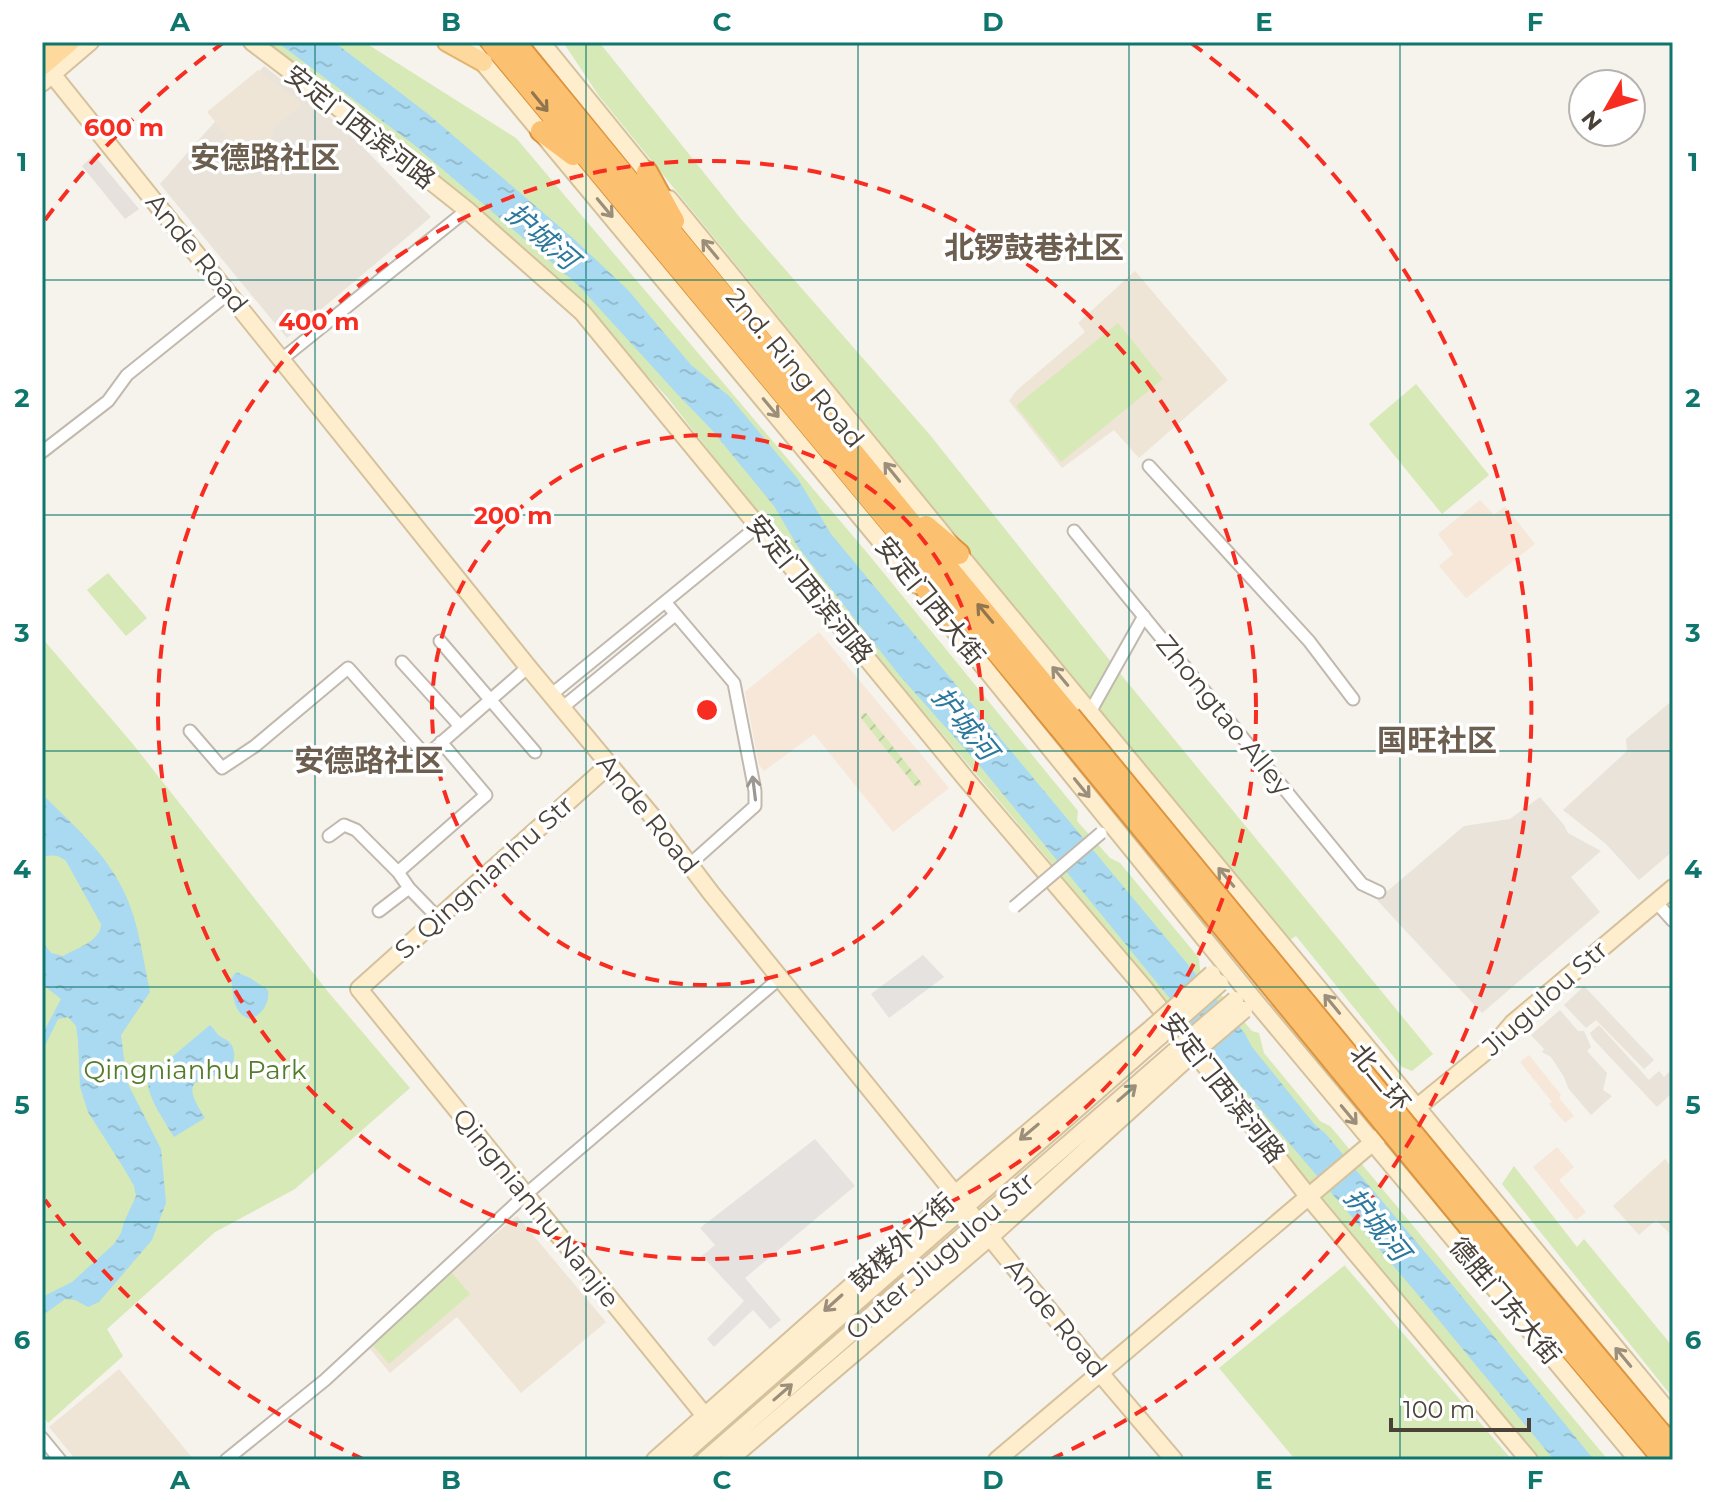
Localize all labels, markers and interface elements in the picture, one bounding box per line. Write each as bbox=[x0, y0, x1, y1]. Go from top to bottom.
text: A bbox=[169, 6, 191, 38]
text: B bbox=[441, 6, 461, 38]
text: C bbox=[713, 6, 732, 38]
text: D bbox=[982, 6, 1004, 38]
text: E bbox=[1255, 6, 1273, 38]
text: F bbox=[1527, 6, 1543, 38]
street label: 安定门西滨河路 bbox=[278, 58, 442, 196]
north arrow bbox=[1567, 68, 1647, 148]
one-way arrow bbox=[531, 92, 549, 112]
text: N bbox=[1576, 105, 1608, 136]
text: 600 m bbox=[84, 113, 164, 142]
district label: 安德路社区 bbox=[190, 139, 340, 176]
text: 1 bbox=[17, 146, 27, 178]
text: 1 bbox=[1688, 146, 1698, 178]
street label: Ande Road bbox=[139, 187, 255, 319]
water label: 护城河 bbox=[499, 196, 589, 280]
one-way arrow bbox=[596, 197, 614, 218]
district label: 北锣鼓巷社区 bbox=[944, 229, 1124, 266]
one-way arrow bbox=[701, 239, 719, 259]
street label: 2nd. Ring Road bbox=[719, 282, 871, 454]
text: 400 m bbox=[278, 307, 360, 336]
text: 2 bbox=[14, 382, 30, 414]
text: 2 bbox=[1685, 382, 1701, 414]
one-way arrow bbox=[762, 397, 780, 418]
one-way arrow bbox=[883, 462, 901, 483]
text: 200 m bbox=[474, 501, 552, 530]
street label: 安定门西滨河路 bbox=[740, 508, 880, 670]
street label: 安定门西大街 bbox=[868, 530, 992, 672]
one-way arrow bbox=[976, 603, 994, 624]
text: 3 bbox=[13, 617, 30, 649]
text: 3 bbox=[1684, 617, 1701, 649]
street label: Zhongtao Alley bbox=[1150, 628, 1299, 802]
one-way arrow bbox=[1051, 667, 1069, 687]
water label: 护城河 bbox=[925, 680, 1008, 770]
centre of rings bbox=[693, 696, 721, 724]
district label: 国旺社区 bbox=[1377, 722, 1497, 759]
district label: 安德路社区 bbox=[294, 742, 444, 779]
street label: Ande Road bbox=[590, 748, 706, 880]
one-way arrow bbox=[746, 775, 761, 802]
one-way arrow bbox=[1073, 777, 1091, 797]
street label: S. Qingnianhu Str bbox=[388, 788, 580, 966]
text: 4 bbox=[13, 853, 31, 885]
text: 4 bbox=[1684, 853, 1702, 885]
one-way arrow bbox=[1217, 867, 1235, 887]
street label: Jiugulou Str bbox=[1475, 933, 1614, 1063]
one-way arrow bbox=[1323, 994, 1341, 1015]
street label: 安定门西滨河路 bbox=[1154, 1006, 1292, 1170]
street label: 北二环 bbox=[1343, 1038, 1417, 1118]
park label: Qingnianhu Park bbox=[84, 1054, 307, 1086]
one-way arrow bbox=[1117, 1084, 1137, 1102]
text: 5 bbox=[14, 1089, 30, 1121]
text: 5 bbox=[1685, 1089, 1701, 1121]
street label: Qingnianhu Nanjie bbox=[446, 1102, 626, 1314]
one-way arrow bbox=[1340, 1104, 1358, 1125]
one-way arrow bbox=[1019, 1123, 1040, 1141]
street label: Outer Jiugulou Str bbox=[839, 1165, 1041, 1347]
water label: 护城河 bbox=[1337, 1181, 1420, 1271]
street label: 鼓楼外大街 bbox=[843, 1187, 961, 1297]
street label: 德胜门东大街 bbox=[1443, 1231, 1567, 1371]
street label: Ande Road bbox=[998, 1252, 1114, 1384]
one-way arrow bbox=[824, 1294, 844, 1312]
text: 6 bbox=[14, 1324, 31, 1356]
text: 6 bbox=[1685, 1324, 1702, 1356]
one-way arrow bbox=[1614, 1347, 1632, 1368]
scale bar bbox=[1391, 1382, 1529, 1432]
one-way arrow bbox=[773, 1383, 793, 1401]
text: 100 m bbox=[1403, 1395, 1475, 1424]
text: A bbox=[169, 1464, 191, 1496]
text: B bbox=[441, 1464, 461, 1496]
text: C bbox=[713, 1464, 732, 1496]
text: D bbox=[982, 1464, 1004, 1496]
text: E bbox=[1255, 1464, 1273, 1496]
text: F bbox=[1527, 1464, 1543, 1496]

